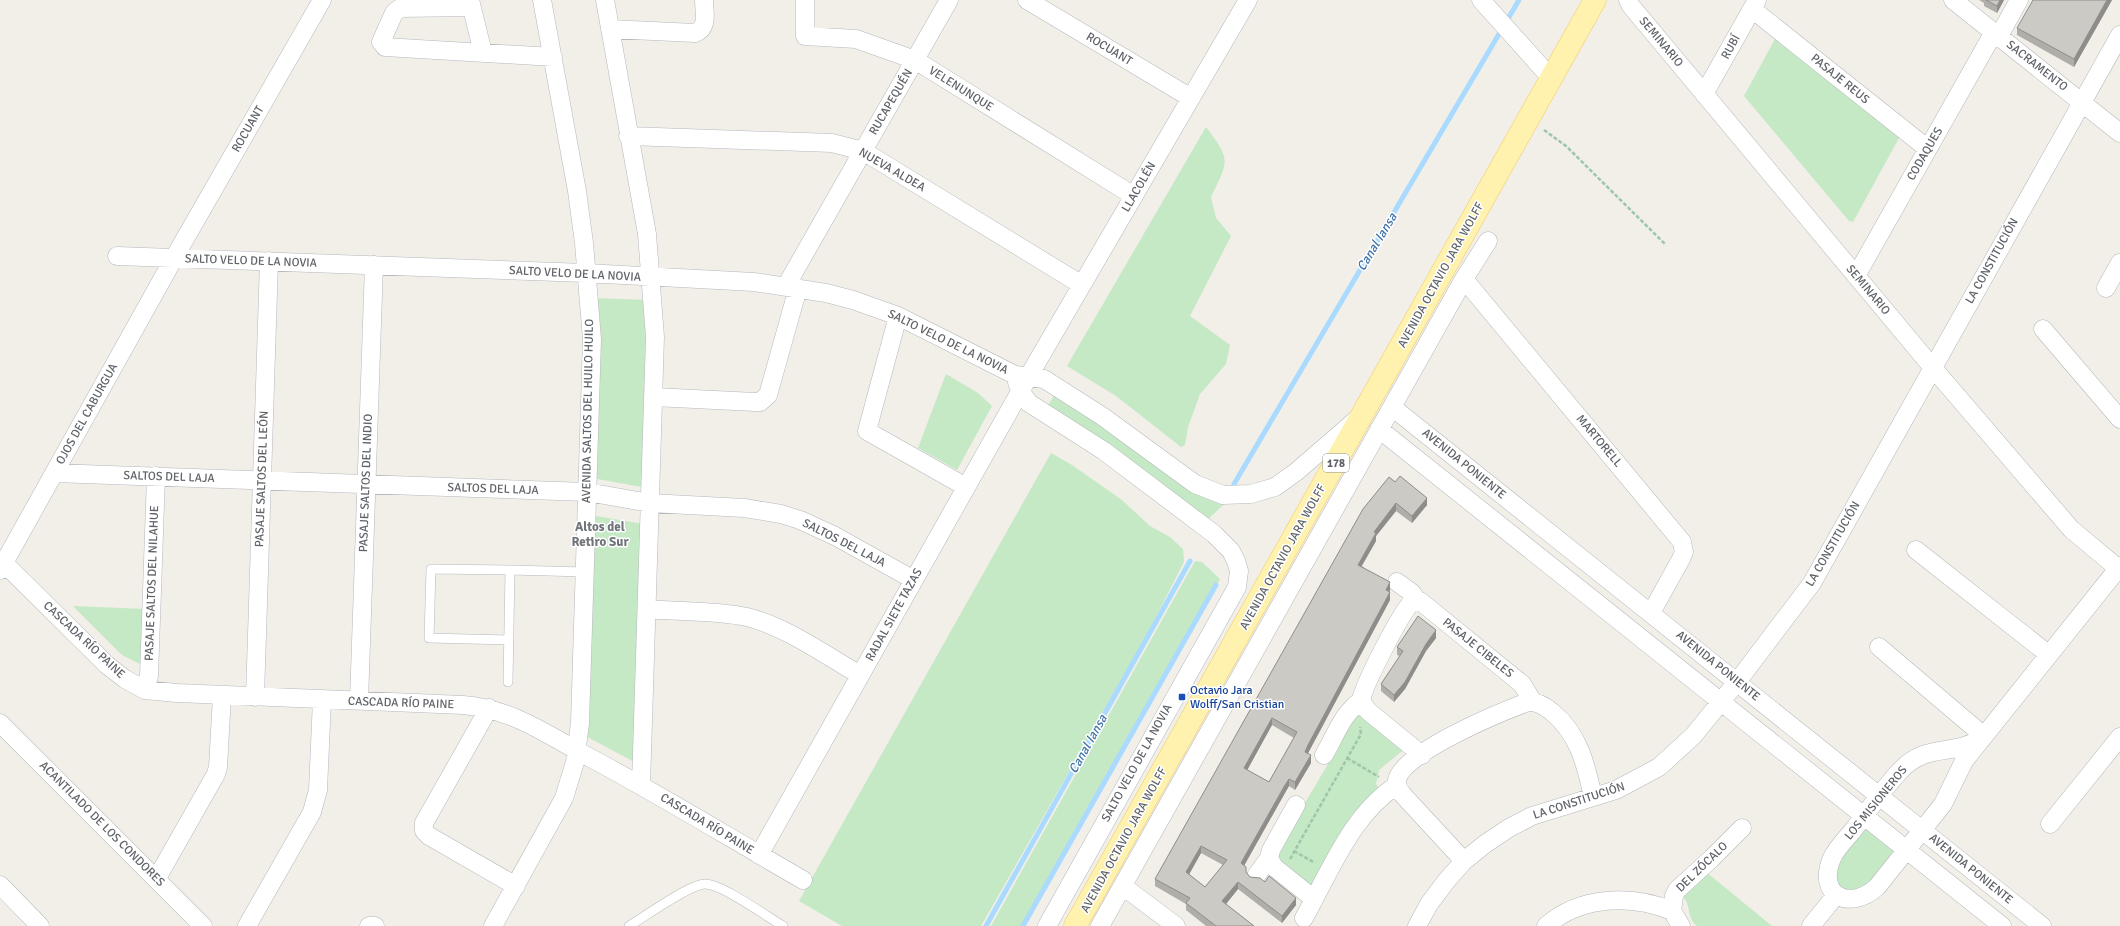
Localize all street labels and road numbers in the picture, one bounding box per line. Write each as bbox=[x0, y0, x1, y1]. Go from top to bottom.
street label: SEMINARIO bbox=[1636, 14, 1686, 70]
street label: ROCUANT bbox=[1083, 29, 1135, 69]
street label: RUBÍ bbox=[1718, 32, 1744, 62]
street label: SACRAMENTO bbox=[2003, 37, 2071, 95]
street label: PASAJE REUS bbox=[1808, 51, 1873, 107]
street label: VELENUNQUE bbox=[926, 63, 996, 115]
street label: RUCAPEQUÉN bbox=[866, 66, 916, 138]
street label: ROCUANT bbox=[229, 103, 267, 155]
street label: CODAQUES bbox=[1904, 124, 1946, 183]
street label: NUEVA ALDEA bbox=[856, 145, 929, 195]
street label: LLACOLÉN bbox=[1119, 159, 1159, 215]
street label: AVENIDA OCTAVIO JARA WOLFF bbox=[1395, 200, 1487, 350]
street label: LA CONSTITUCIÓN bbox=[1962, 215, 2022, 307]
street label: SALTO VELO DE LA NOVIA bbox=[185, 251, 318, 271]
street label: SEMINARIO bbox=[1843, 262, 1893, 318]
street label: SALTO VELO DE LA NOVIA bbox=[509, 263, 642, 285]
street label: SALTO VELO DE LA NOVIA bbox=[885, 306, 1011, 378]
street label: AVENIDA SALTOS DEL HUILO HUILO bbox=[579, 319, 597, 503]
street label: OJOS DEL CABURGUA bbox=[53, 360, 121, 467]
street label: PASAJE SALTOS DEL LEÓN bbox=[252, 411, 272, 547]
street label: MARTORELL bbox=[1573, 412, 1625, 470]
street label: PASAJE SALTOS DEL INDIO bbox=[356, 413, 376, 552]
street label: AVENIDA PONIENTE bbox=[1419, 426, 1509, 503]
road number: 178 bbox=[1323, 454, 1349, 472]
street label: SALTOS DEL LAJA bbox=[123, 468, 216, 486]
street label: SALTOS DEL LAJA bbox=[447, 480, 540, 498]
street label: AVENIDA OCTAVIO JARA WOLFF bbox=[1237, 482, 1329, 632]
street label: LA CONSTITUCIÓN bbox=[1803, 499, 1863, 589]
street label: PASAJE SALTOS DEL NILAHUE bbox=[142, 505, 162, 661]
street label: SALTOS DEL LAJA bbox=[800, 516, 889, 571]
street label: RADAL SIETE TAZAS bbox=[862, 566, 926, 664]
street label: CASCADA RÍO PAINE bbox=[40, 598, 128, 682]
street label: PASAJE CIBELES bbox=[1440, 615, 1517, 681]
street label: AVENIDA PONIENTE bbox=[1673, 628, 1763, 705]
street label: CASCADA RÍO PAINE bbox=[348, 694, 455, 712]
street label: SALTO VELO DE LA NOVIA bbox=[1098, 701, 1176, 824]
street label: ACANTILADO DE LOS CONDORES bbox=[36, 758, 168, 890]
street label: LOS MISIONEROS bbox=[1842, 763, 1911, 843]
street label: AVENIDA OCTAVIO JARA WOLFF bbox=[1078, 765, 1170, 915]
street label: LA CONSTITUCIÓN bbox=[1531, 779, 1627, 823]
street label: CASCADA RÍO PAINE bbox=[657, 790, 757, 858]
street label: AVENIDA PONIENTE bbox=[1926, 831, 2016, 908]
street label: DEL ZÓCALO bbox=[1673, 839, 1731, 895]

